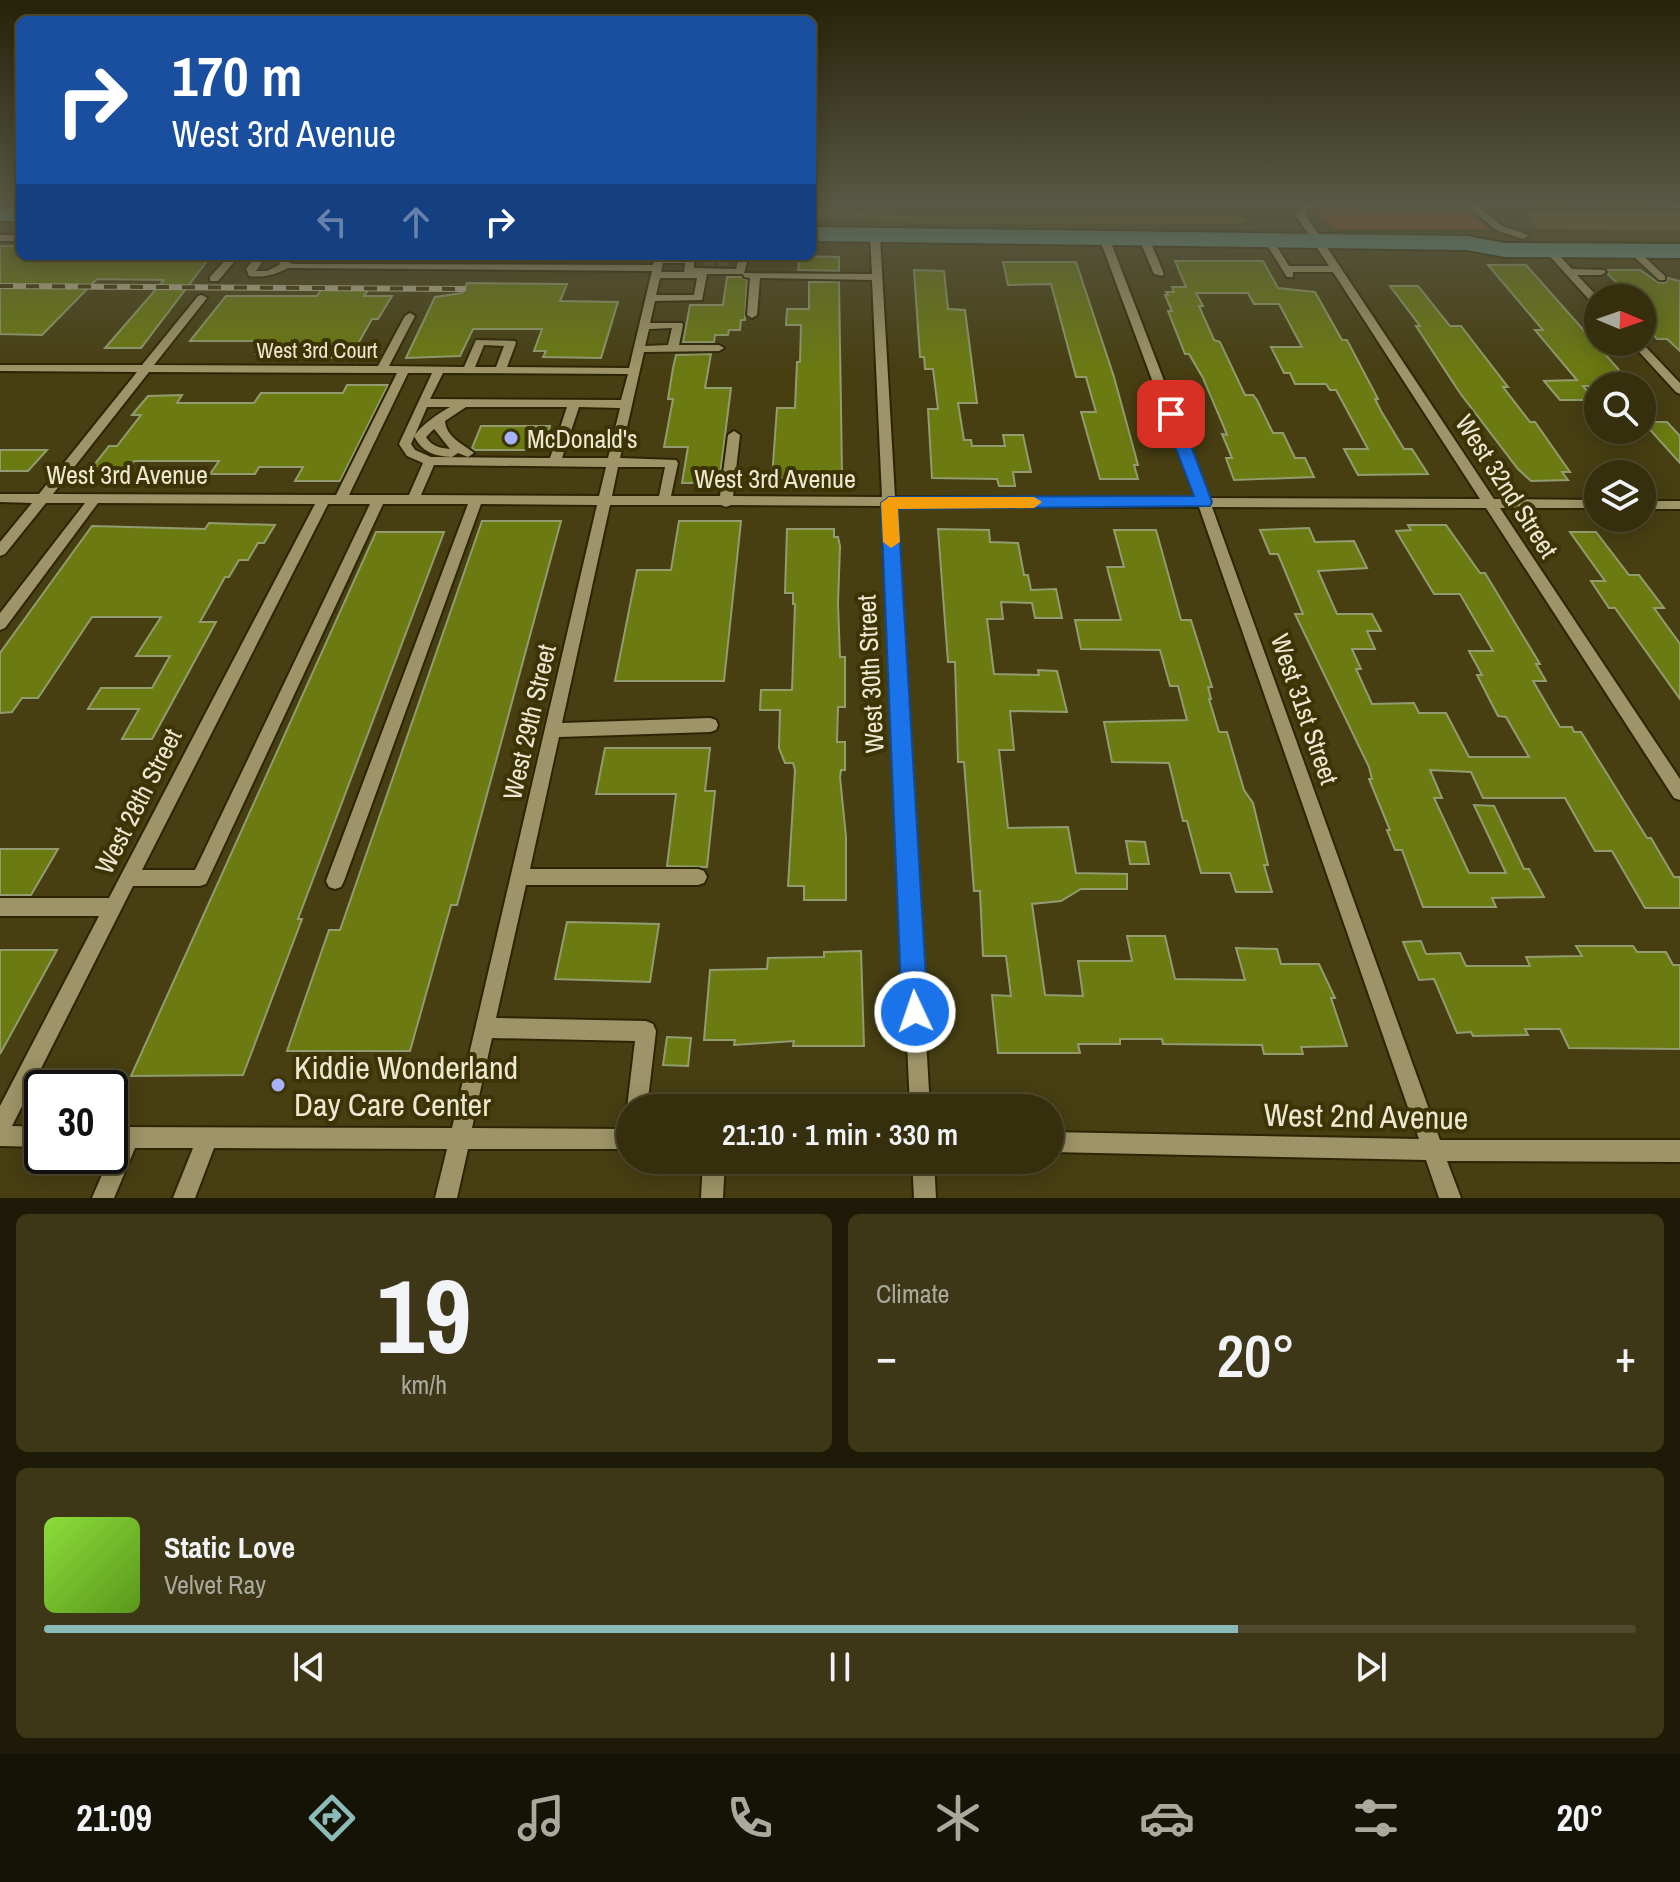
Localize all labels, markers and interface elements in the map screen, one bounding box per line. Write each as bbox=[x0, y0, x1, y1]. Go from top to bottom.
text: 170 m bbox=[172, 38, 302, 113]
icon: right bbox=[40, 48, 144, 152]
text: West 3rd Avenue bbox=[172, 110, 396, 158]
icon: left bbox=[310, 200, 354, 244]
icon: ahead bbox=[394, 200, 438, 244]
icon: right bbox=[478, 200, 522, 244]
north arrow bbox=[1584, 284, 1656, 356]
map controls bbox=[1584, 284, 1656, 532]
street label: West 3rd Court bbox=[256, 335, 378, 365]
button: search bbox=[1584, 372, 1656, 444]
pin bbox=[1137, 380, 1205, 448]
icon: arrive bbox=[1149, 392, 1193, 436]
street label: West 32nd Street bbox=[1448, 408, 1566, 565]
place label: McDonald's bbox=[527, 421, 638, 456]
marker: McDonald's bbox=[502, 429, 520, 447]
street label: West 3rd Avenue bbox=[46, 457, 208, 492]
button: layers bbox=[1584, 460, 1656, 532]
street label: West 3rd Avenue bbox=[694, 461, 856, 496]
street label: West 30th Street bbox=[848, 594, 892, 754]
street label: West 31st Street bbox=[1263, 629, 1347, 789]
street label: West 29th Street bbox=[494, 641, 564, 803]
street label: West 28th Street bbox=[86, 722, 190, 880]
position arrow bbox=[873, 970, 957, 1054]
place label: Kiddie Wonderland Day Care Center bbox=[294, 1046, 518, 1126]
speed limit sign: 30 bbox=[24, 1070, 128, 1174]
marker: Kiddie Wonderland Day Care Center bbox=[269, 1076, 287, 1094]
street label: West 2nd Avenue bbox=[1263, 1093, 1469, 1139]
text: 21:10 · 1 min · 330 m bbox=[722, 1114, 958, 1154]
text: 19 bbox=[377, 1245, 471, 1385]
text: Climate bbox=[876, 1276, 949, 1311]
text: 20° bbox=[1217, 1315, 1295, 1396]
text: − bbox=[876, 1326, 897, 1386]
text: + bbox=[1615, 1326, 1636, 1386]
text: km/h bbox=[401, 1367, 447, 1402]
text: Static Love bbox=[164, 1527, 295, 1567]
text: Velvet Ray bbox=[164, 1567, 266, 1602]
icon: previous bbox=[287, 1645, 331, 1689]
icon: pause bbox=[818, 1645, 862, 1689]
icon: next bbox=[1349, 1645, 1393, 1689]
icon: directions bbox=[304, 1790, 360, 1846]
icon: music bbox=[513, 1790, 569, 1846]
icon: phone bbox=[722, 1790, 778, 1846]
icon: climate bbox=[930, 1790, 986, 1846]
icon: car bbox=[1139, 1790, 1195, 1846]
icon: filters bbox=[1348, 1790, 1404, 1846]
text: 21:09 bbox=[76, 1794, 152, 1842]
text: 20° bbox=[1556, 1794, 1604, 1842]

